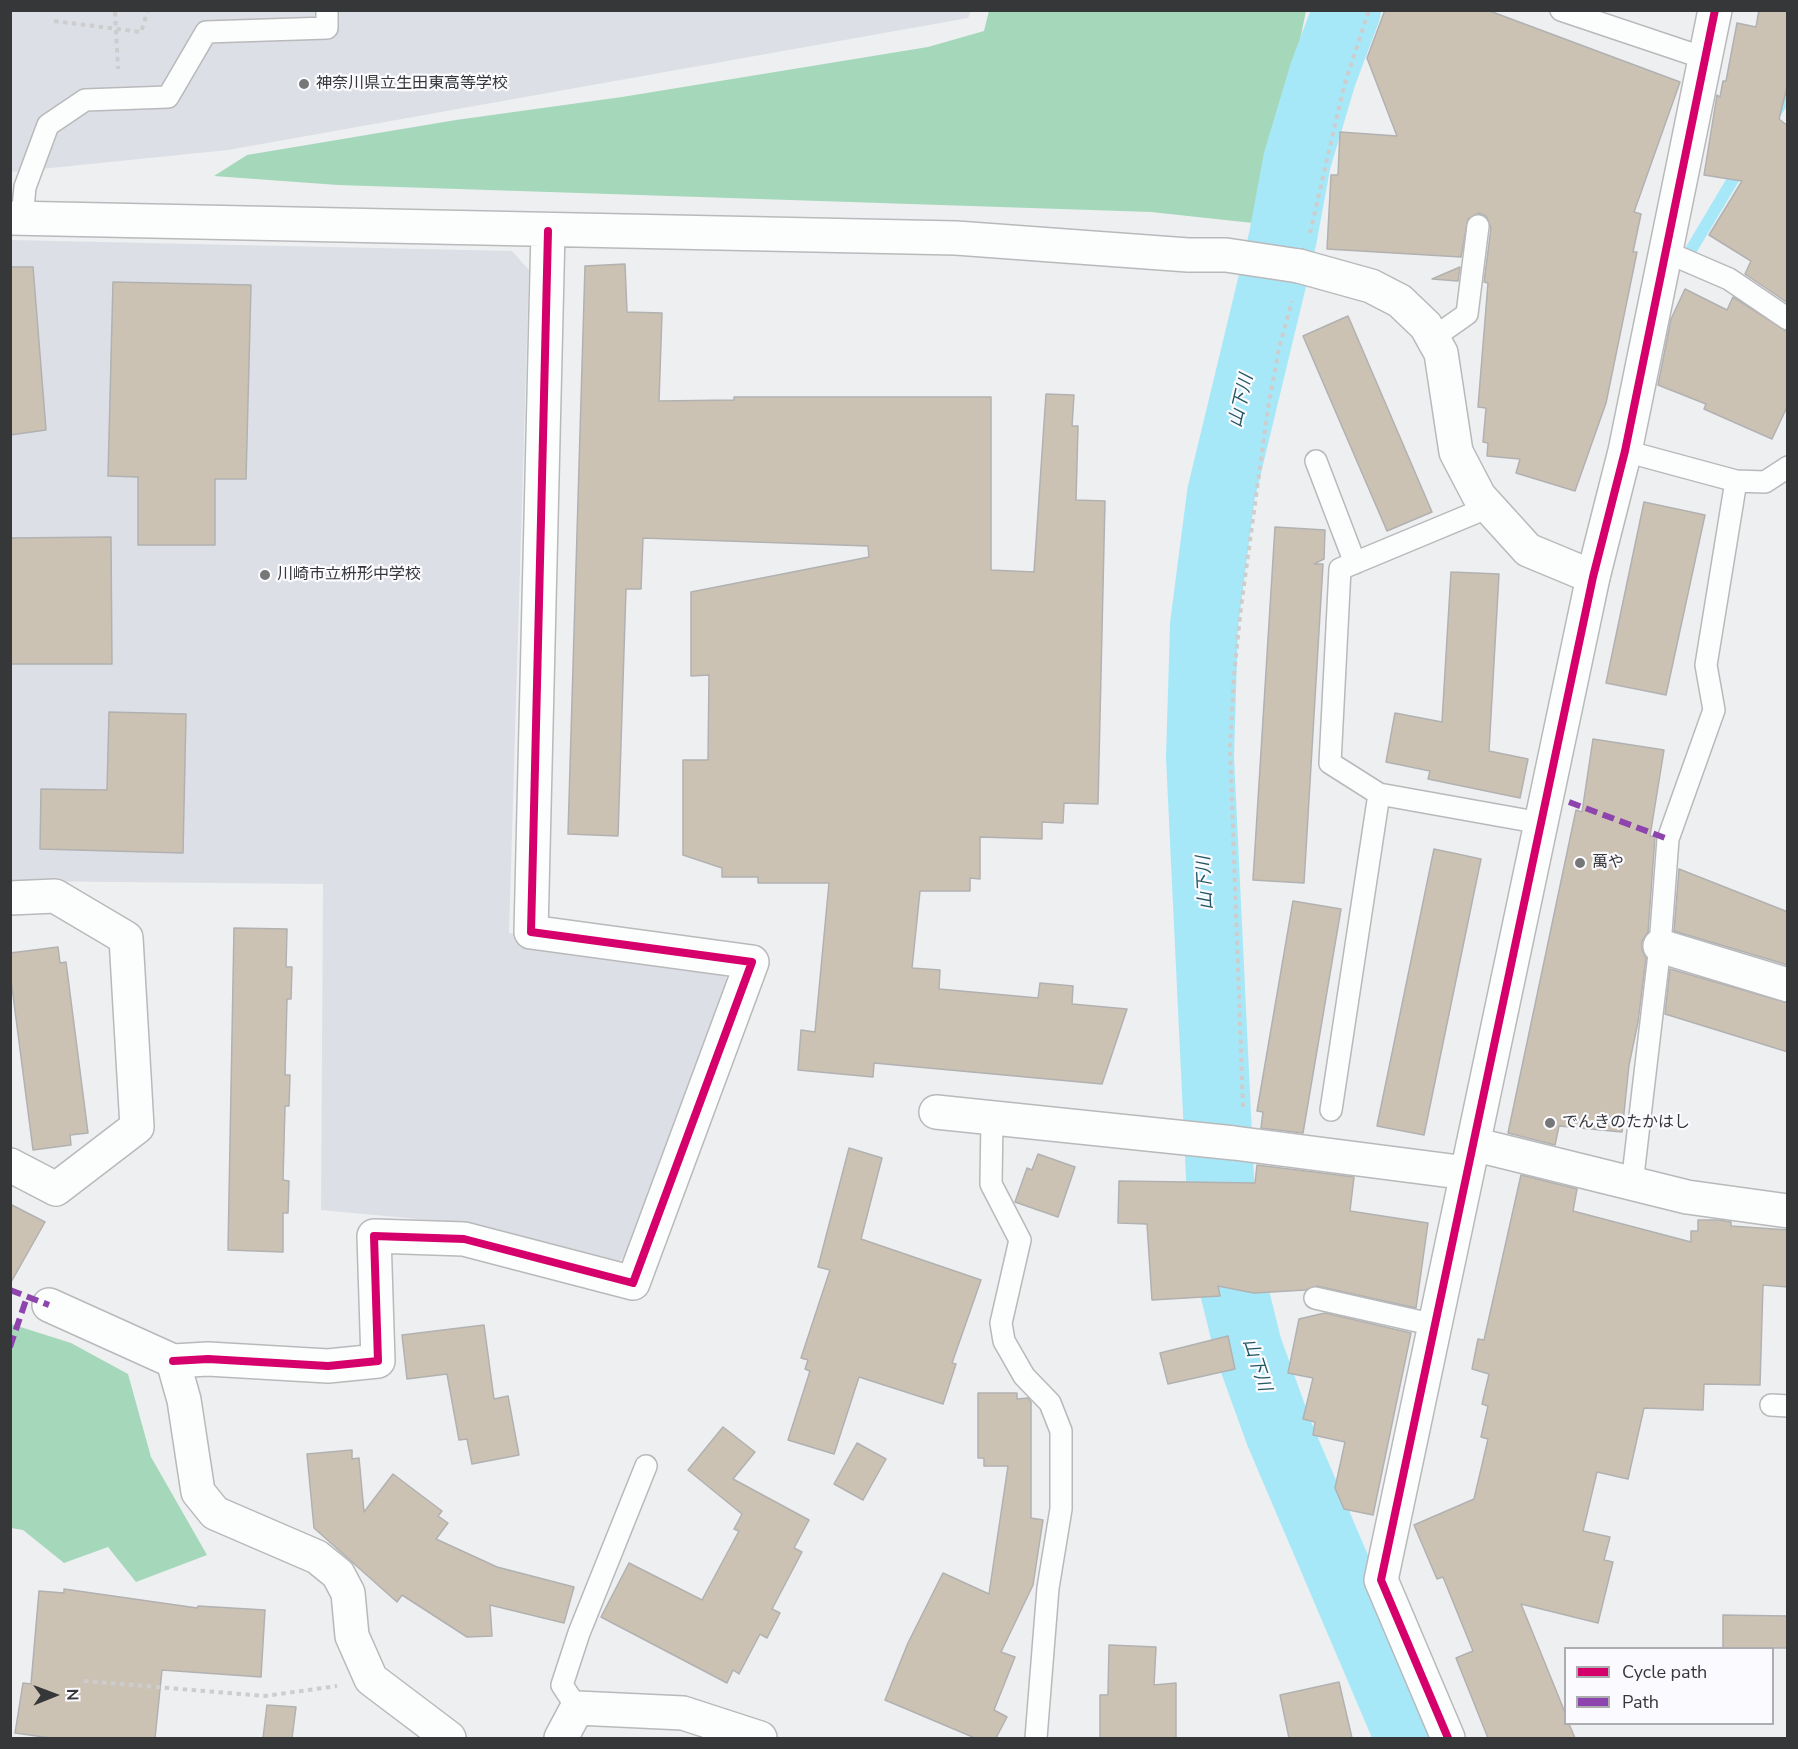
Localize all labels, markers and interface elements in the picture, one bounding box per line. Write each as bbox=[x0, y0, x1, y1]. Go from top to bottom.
place label: 神奈川県立生田東高等学校 bbox=[316, 74, 508, 94]
marker: 神奈川県立生田東高等学校 bbox=[297, 77, 311, 91]
water label: 山下川 bbox=[1225, 372, 1259, 430]
place label: 川崎市立枡形中学校 bbox=[277, 565, 421, 585]
marker: 川崎市立枡形中学校 bbox=[258, 568, 272, 582]
place label: 萬や bbox=[1592, 853, 1624, 873]
water label: 山下川 bbox=[1194, 855, 1218, 911]
marker: 萬や bbox=[1573, 856, 1587, 870]
place label: でんきのたかはし bbox=[1562, 1113, 1690, 1133]
marker: でんきのたかはし bbox=[1543, 1116, 1557, 1130]
water label: 山下川 bbox=[1237, 1336, 1275, 1394]
legend bbox=[1564, 1647, 1774, 1725]
text: Cycle path bbox=[1622, 1660, 1707, 1684]
north arrow bbox=[24, 1665, 84, 1725]
text: N bbox=[61, 1689, 83, 1701]
text: Path bbox=[1622, 1690, 1659, 1714]

